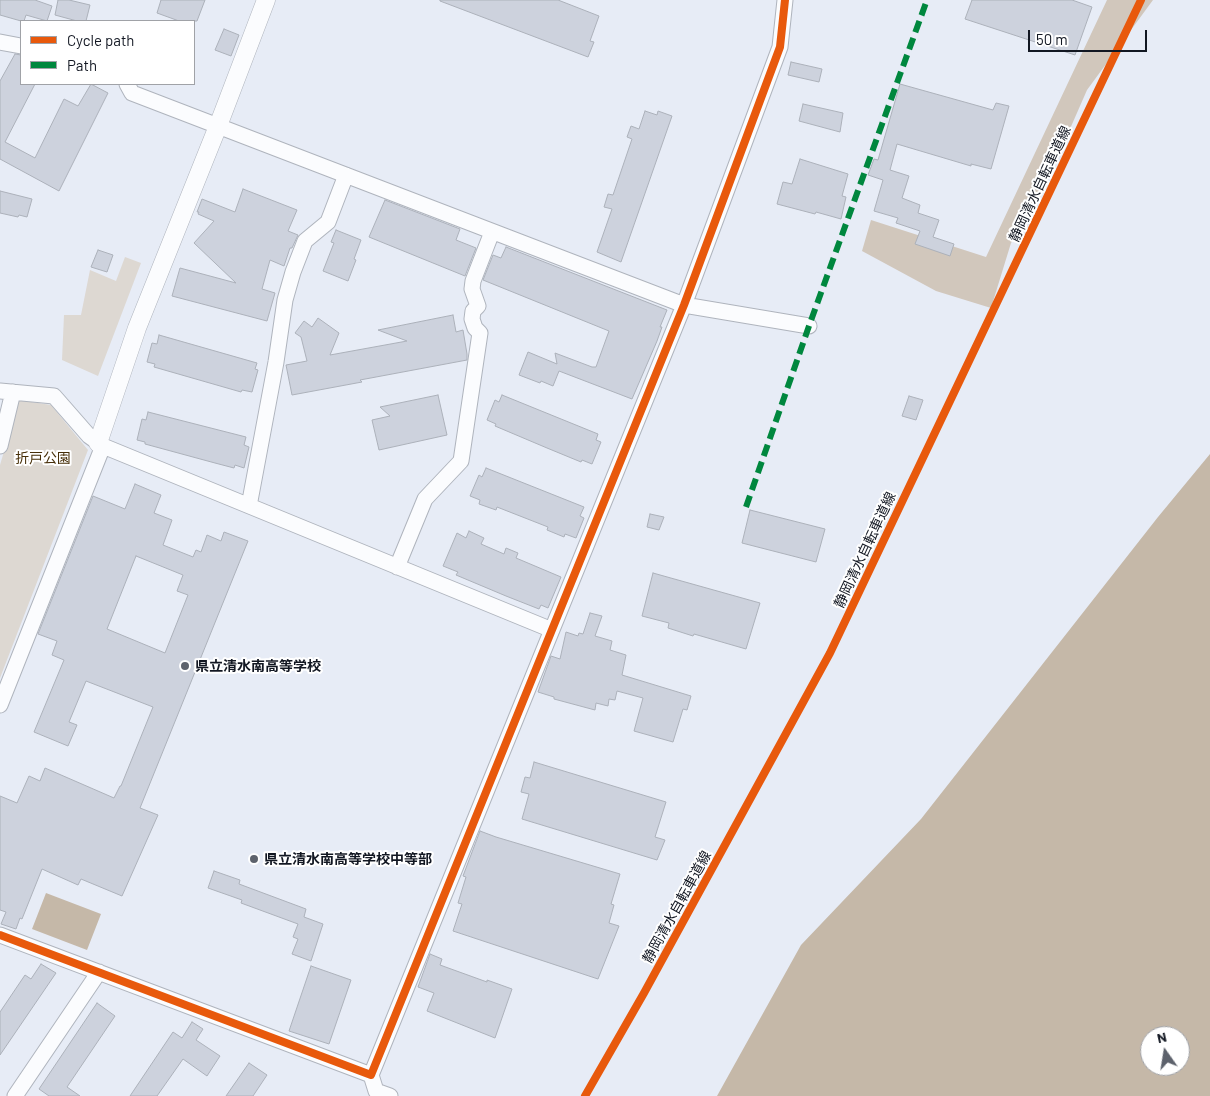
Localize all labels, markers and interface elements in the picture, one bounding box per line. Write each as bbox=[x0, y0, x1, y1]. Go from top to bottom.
legend bbox=[20, 20, 195, 85]
scale bar bbox=[1030, 20, 1149, 52]
text: 50 m bbox=[1036, 30, 1068, 48]
text: Cycle path bbox=[67, 31, 134, 49]
text: Path bbox=[67, 56, 97, 74]
street label: 静岡清水自転車道線 bbox=[1006, 123, 1074, 245]
park label: 折戸公園 bbox=[15, 450, 71, 466]
street label: 静岡清水自転車道線 bbox=[831, 489, 899, 611]
place label: 県立清水南高等学校 bbox=[195, 658, 321, 674]
marker: 県立清水南高等学校 bbox=[179, 660, 191, 672]
street label: 静岡清水自転車道線 bbox=[639, 848, 715, 966]
place label: 県立清水南高等学校中等部 bbox=[264, 851, 432, 867]
marker: 県立清水南高等学校中等部 bbox=[248, 853, 260, 865]
north arrow bbox=[1140, 1026, 1190, 1076]
text: N bbox=[1155, 1028, 1168, 1046]

